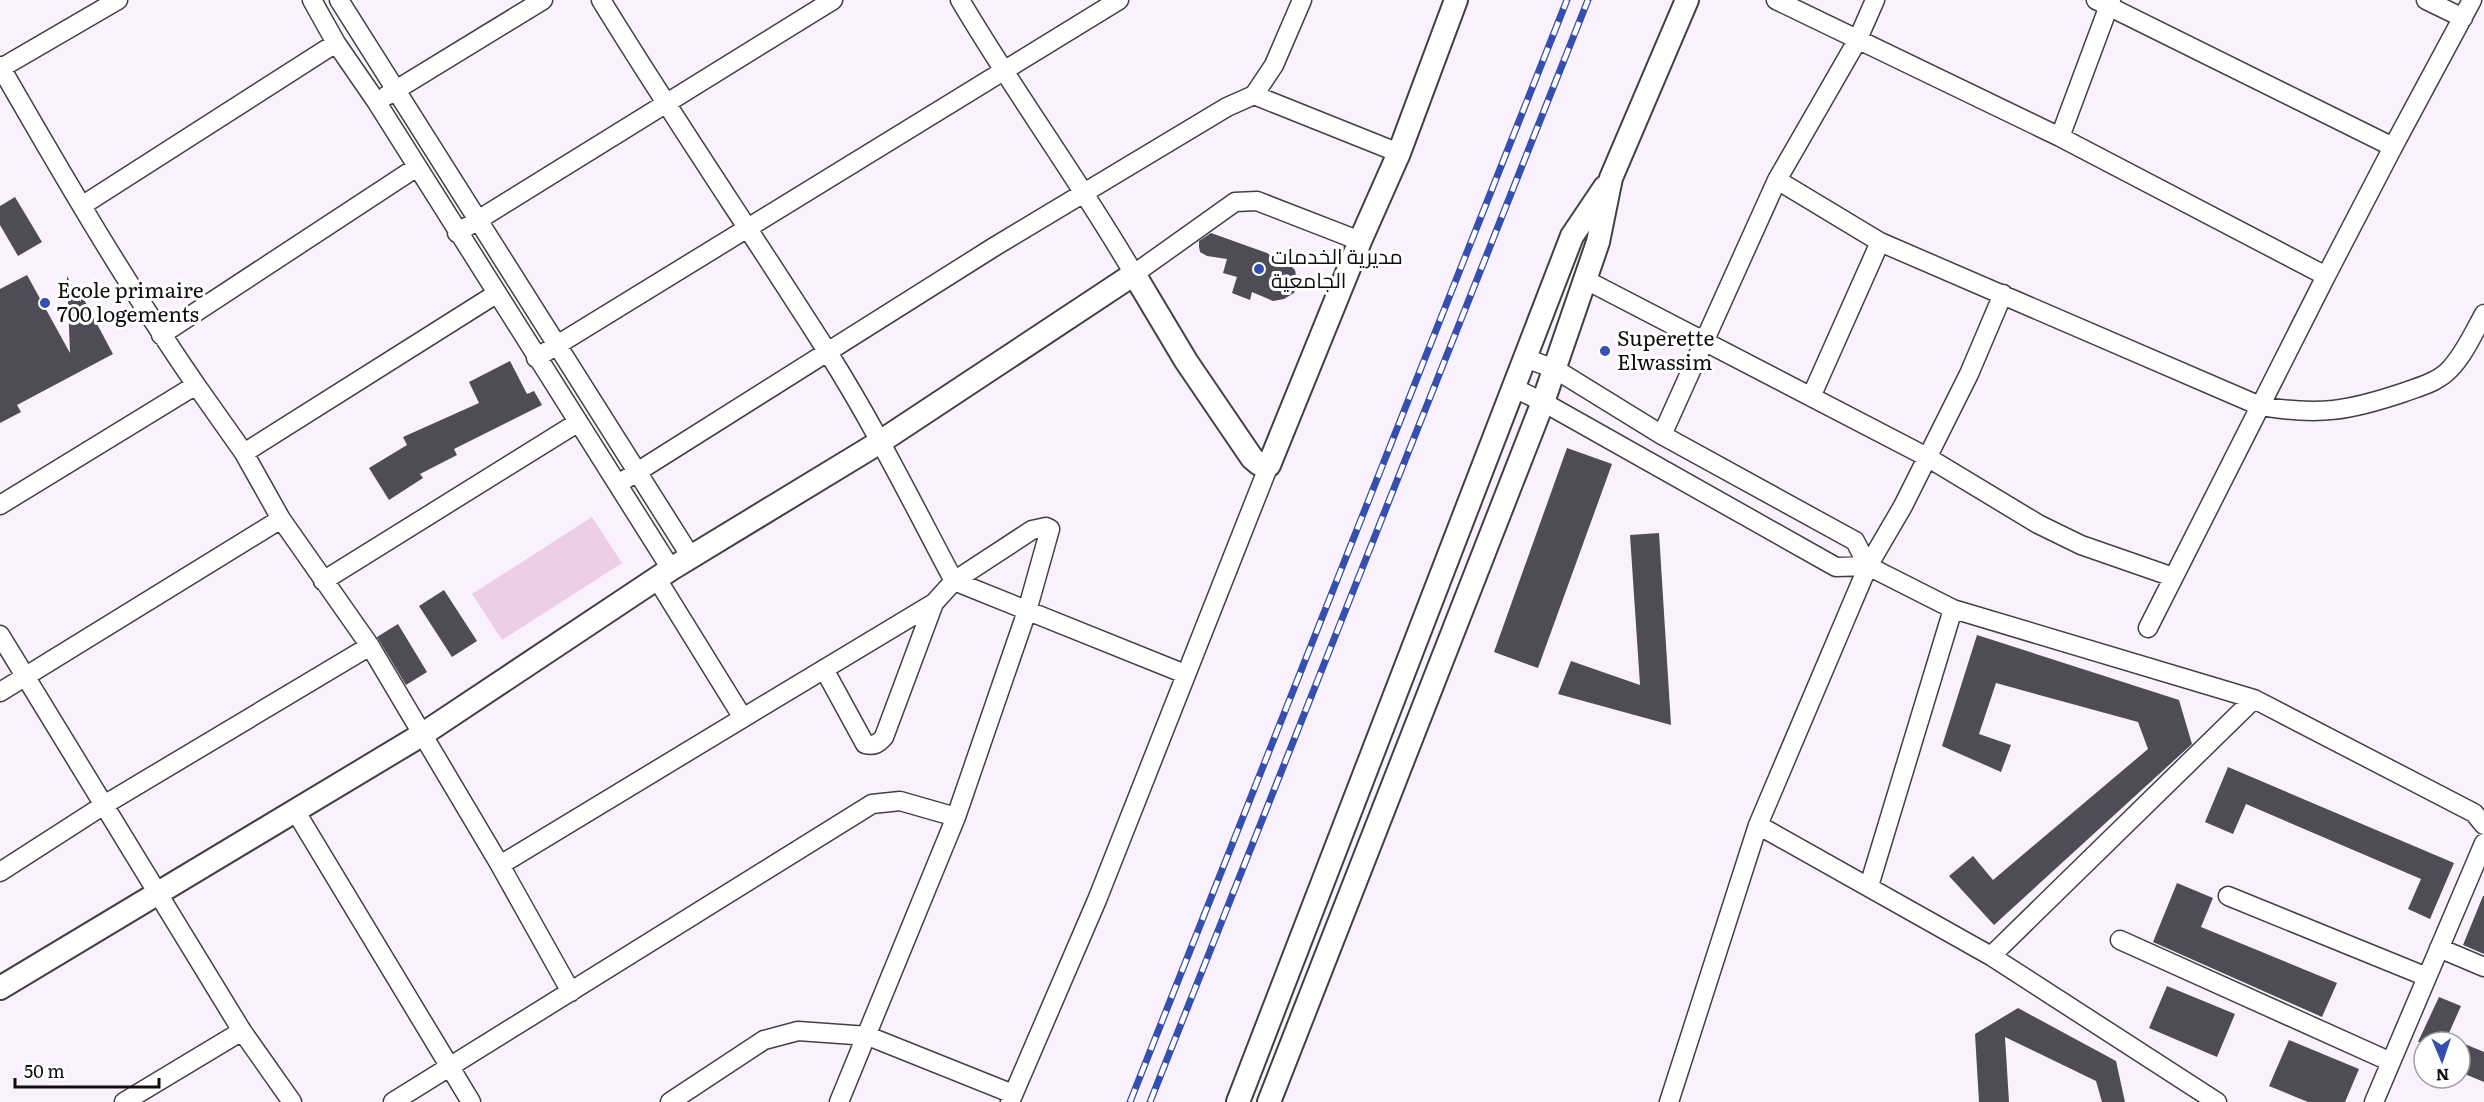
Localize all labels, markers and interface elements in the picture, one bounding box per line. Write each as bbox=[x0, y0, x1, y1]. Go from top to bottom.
place label: مديرية الخدمات الجامعية bbox=[1271, 239, 1403, 294]
marker: مديرية الخدمات الجامعية bbox=[1252, 262, 1266, 276]
place label: Ecole primaire 700 logements bbox=[57, 273, 204, 328]
marker: Ecole primaire 700 logements bbox=[38, 296, 52, 310]
place label: Superette Elwassim bbox=[1617, 321, 1714, 376]
marker: Superette Elwassim bbox=[1598, 344, 1612, 358]
north arrow bbox=[2412, 1030, 2472, 1090]
scale bar bbox=[15, 1051, 159, 1089]
text: 50 m bbox=[24, 1057, 65, 1084]
text: N bbox=[2435, 1064, 2450, 1088]

